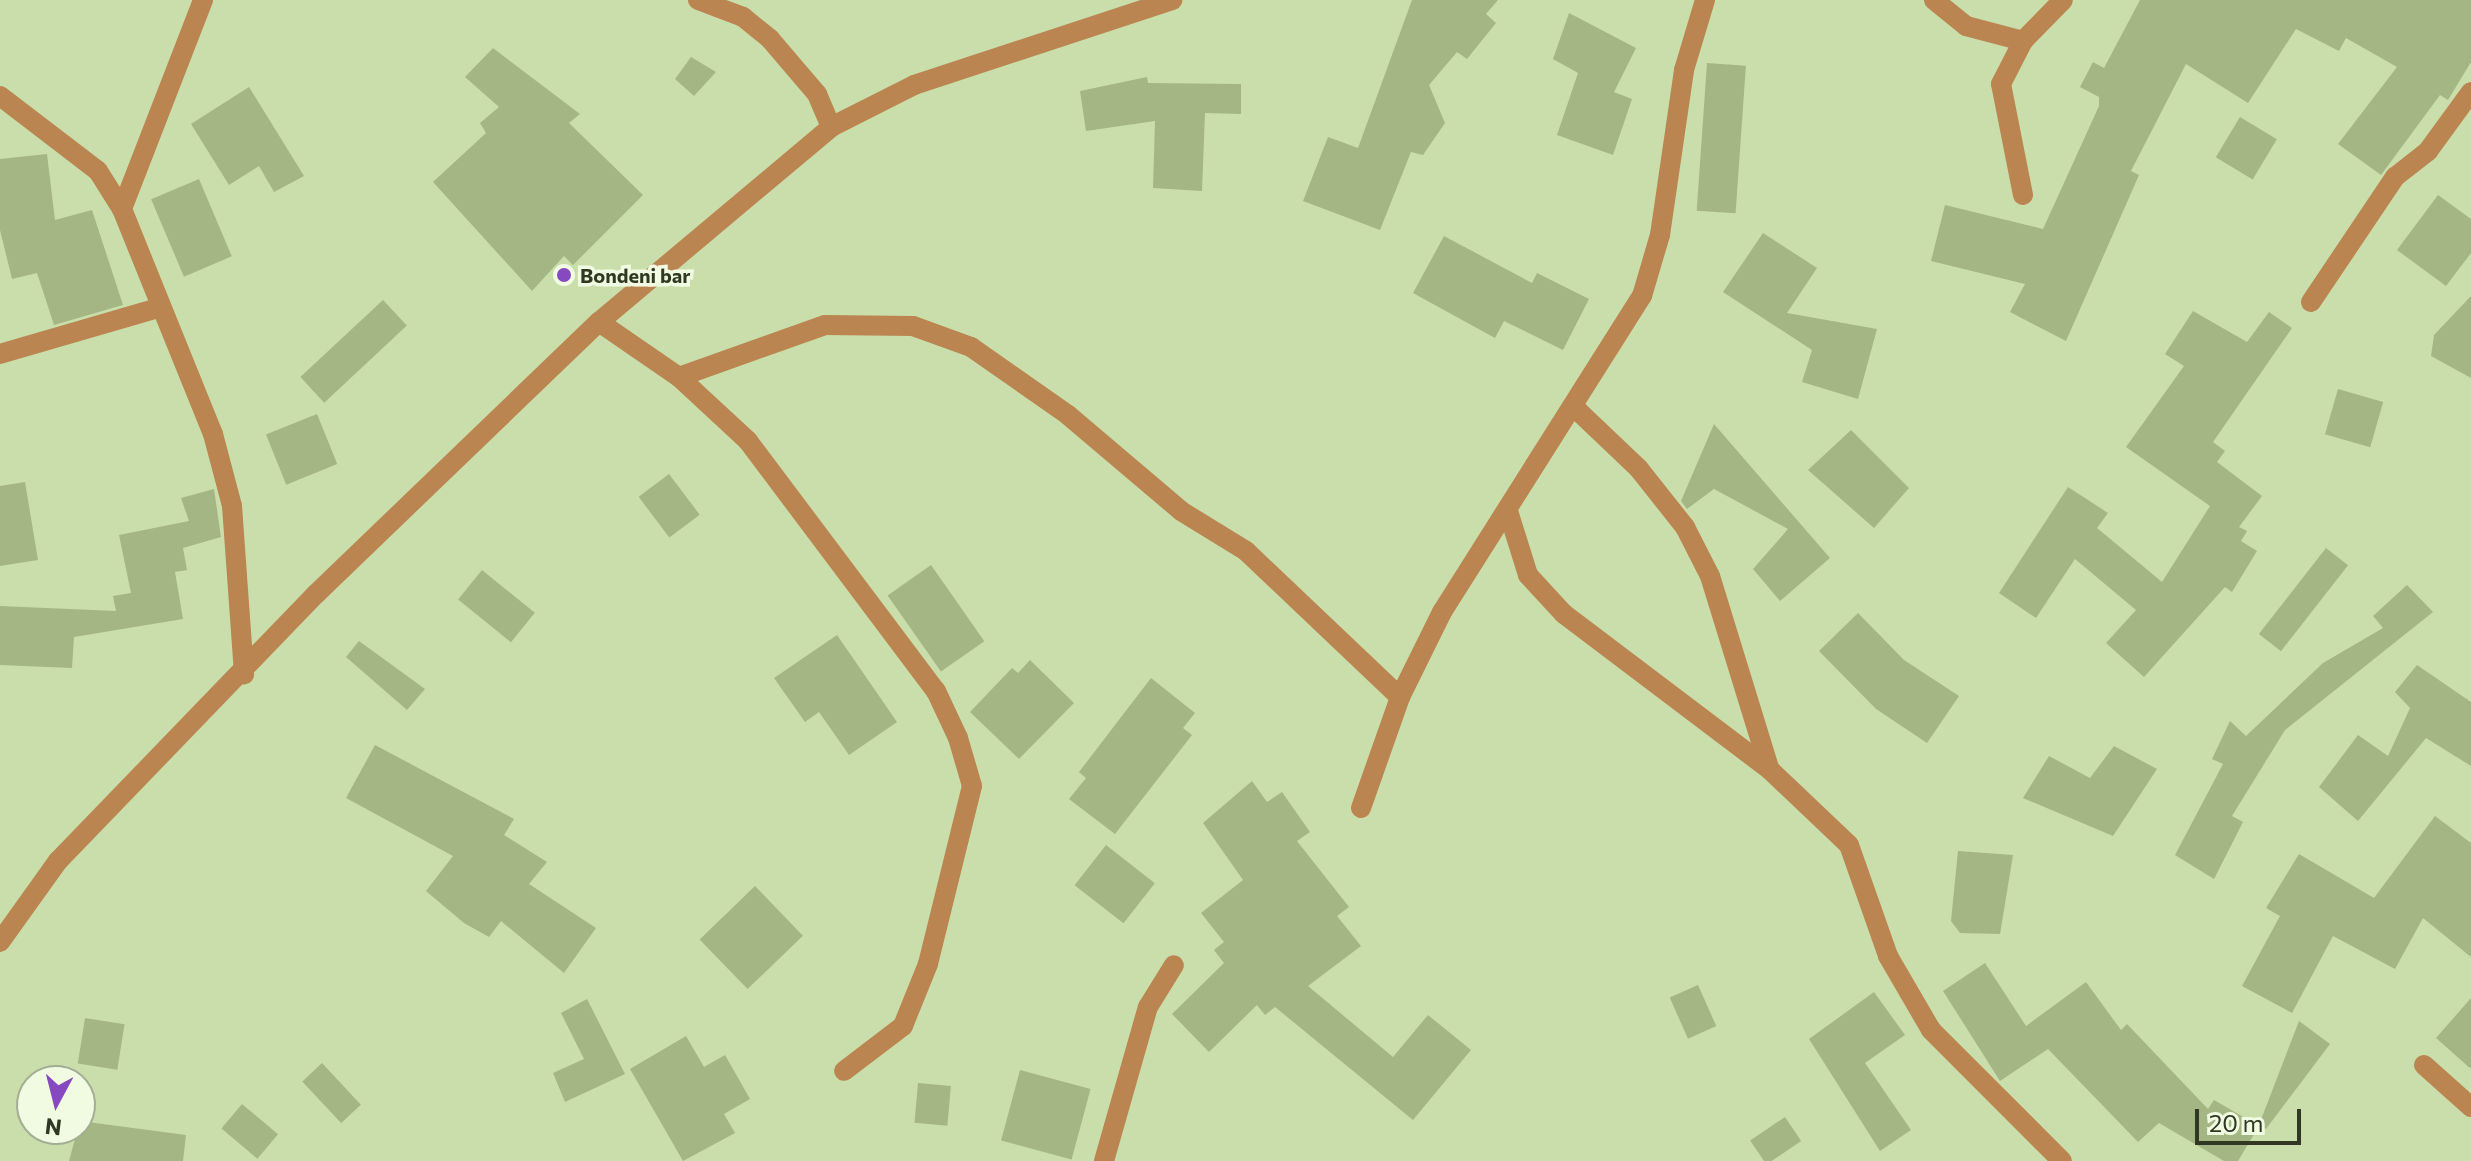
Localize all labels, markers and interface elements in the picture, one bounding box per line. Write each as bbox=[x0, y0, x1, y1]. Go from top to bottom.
place label: Bondeni bar bbox=[580, 263, 691, 287]
marker: Bondeni bar bbox=[555, 266, 573, 284]
north arrow bbox=[16, 1065, 96, 1145]
scale bar bbox=[2199, 1093, 2305, 1143]
text: 20 m bbox=[2209, 1108, 2263, 1137]
text: N bbox=[43, 1113, 63, 1142]

